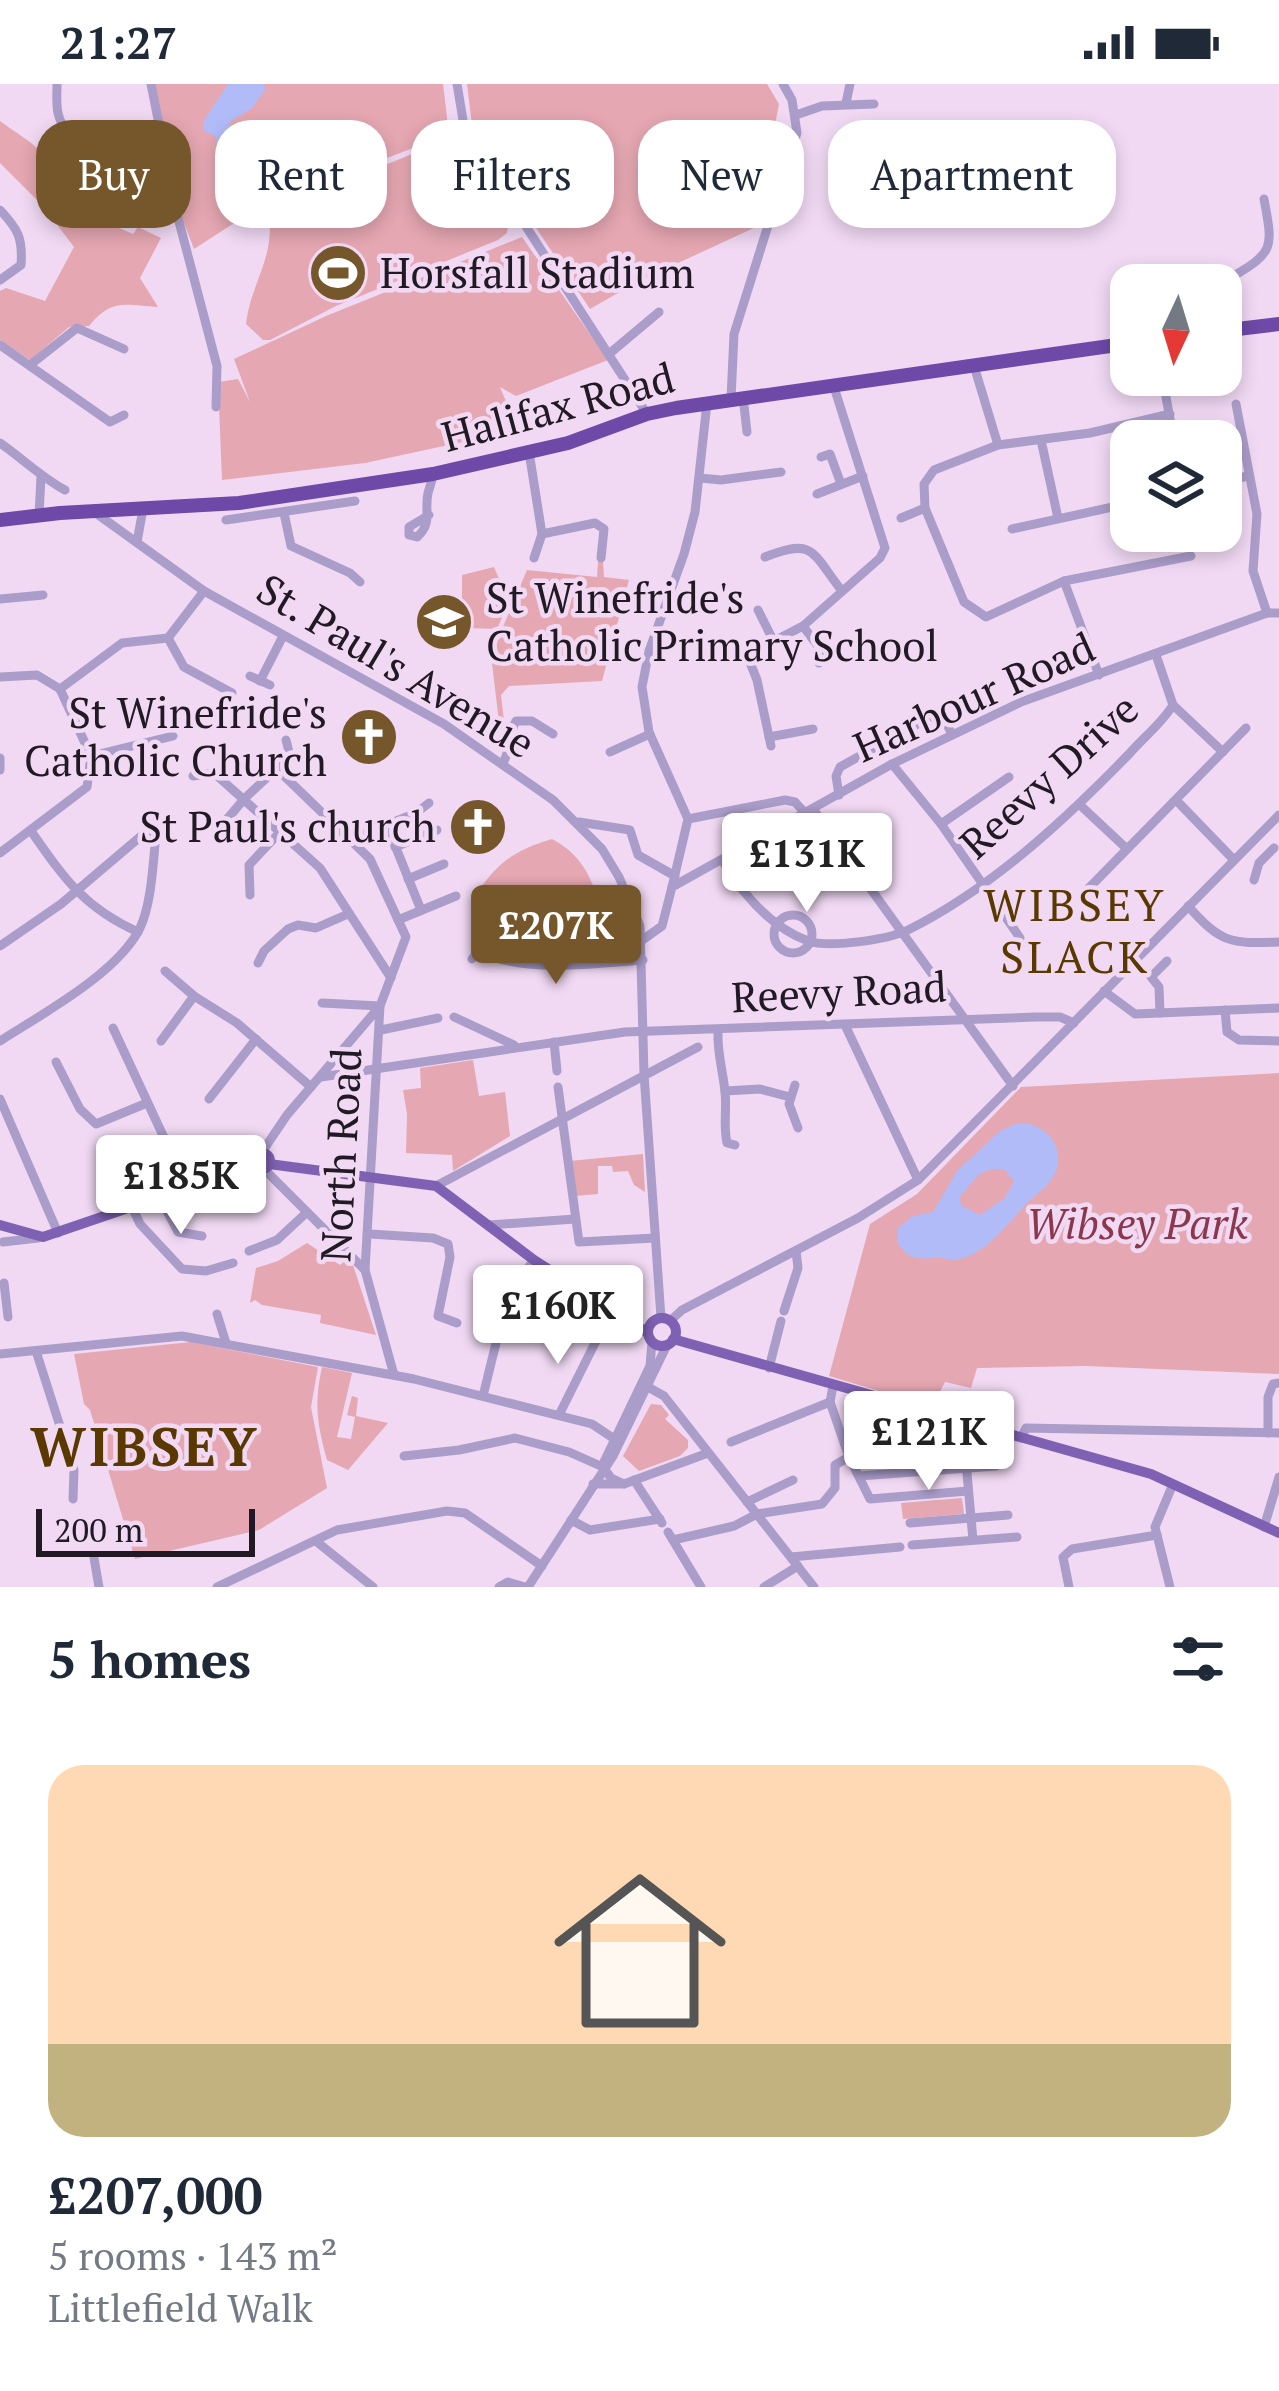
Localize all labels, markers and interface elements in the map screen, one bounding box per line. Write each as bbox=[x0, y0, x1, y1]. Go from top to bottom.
text: 21:27 bbox=[60, 12, 177, 72]
chip: Buy bbox=[36, 120, 191, 228]
chip: Rent bbox=[215, 120, 387, 228]
chip: Filters bbox=[411, 120, 614, 228]
chip: New bbox=[638, 120, 804, 228]
chip: Apartment bbox=[828, 120, 1116, 228]
sports icon: Horsfall Stadium bbox=[307, 242, 369, 304]
place label: Horsfall Stadium bbox=[380, 244, 695, 300]
north arrow bbox=[1110, 264, 1242, 396]
map controls bbox=[1110, 264, 1242, 552]
street label: Halifax Road bbox=[435, 348, 680, 464]
button: layers bbox=[1110, 420, 1242, 552]
street label: St. Paul's Avenue bbox=[247, 560, 546, 770]
place label: St Winefride's Catholic Primary School bbox=[486, 569, 938, 673]
school or university icon: St Winefride's Catholic Primary School bbox=[413, 591, 475, 653]
street label: Harbour Road bbox=[844, 618, 1103, 774]
street label: Reevy Drive bbox=[947, 680, 1149, 870]
place label: St Winefride's Catholic Church bbox=[24, 684, 327, 788]
church icon: St Winefride's Catholic Church bbox=[338, 706, 400, 768]
church icon: St Paul's church bbox=[447, 796, 509, 858]
place label: St Paul's church bbox=[140, 798, 436, 854]
pin: £131K bbox=[723, 813, 891, 915]
text: £131K bbox=[749, 826, 865, 878]
district label: WIBSEY SLACK bbox=[984, 874, 1166, 986]
pin: £207K bbox=[472, 885, 640, 987]
text: £207K bbox=[498, 898, 614, 950]
street label: Reevy Road bbox=[730, 957, 948, 1025]
street label: North Road bbox=[306, 1047, 374, 1263]
pin: £185K bbox=[97, 1135, 265, 1237]
text: £185K bbox=[123, 1148, 239, 1200]
park label: Wibsey Park bbox=[1026, 1195, 1249, 1251]
pin: £160K bbox=[474, 1265, 642, 1367]
text: £160K bbox=[500, 1278, 616, 1330]
pin: £121K bbox=[845, 1391, 1013, 1493]
text: £121K bbox=[871, 1404, 987, 1456]
district label: WIBSEY bbox=[30, 1410, 260, 1481]
scale bar bbox=[36, 1503, 255, 1556]
text: 200 m bbox=[54, 1508, 143, 1551]
text: 5 homes bbox=[48, 1625, 251, 1693]
icon: filters bbox=[1165, 1626, 1231, 1692]
icon: home bbox=[532, 1843, 748, 2059]
text: £207,000 bbox=[48, 2161, 263, 2229]
text: 5 rooms · 143 m² bbox=[48, 2229, 338, 2281]
text: Littlefield Walk bbox=[48, 2281, 313, 2333]

